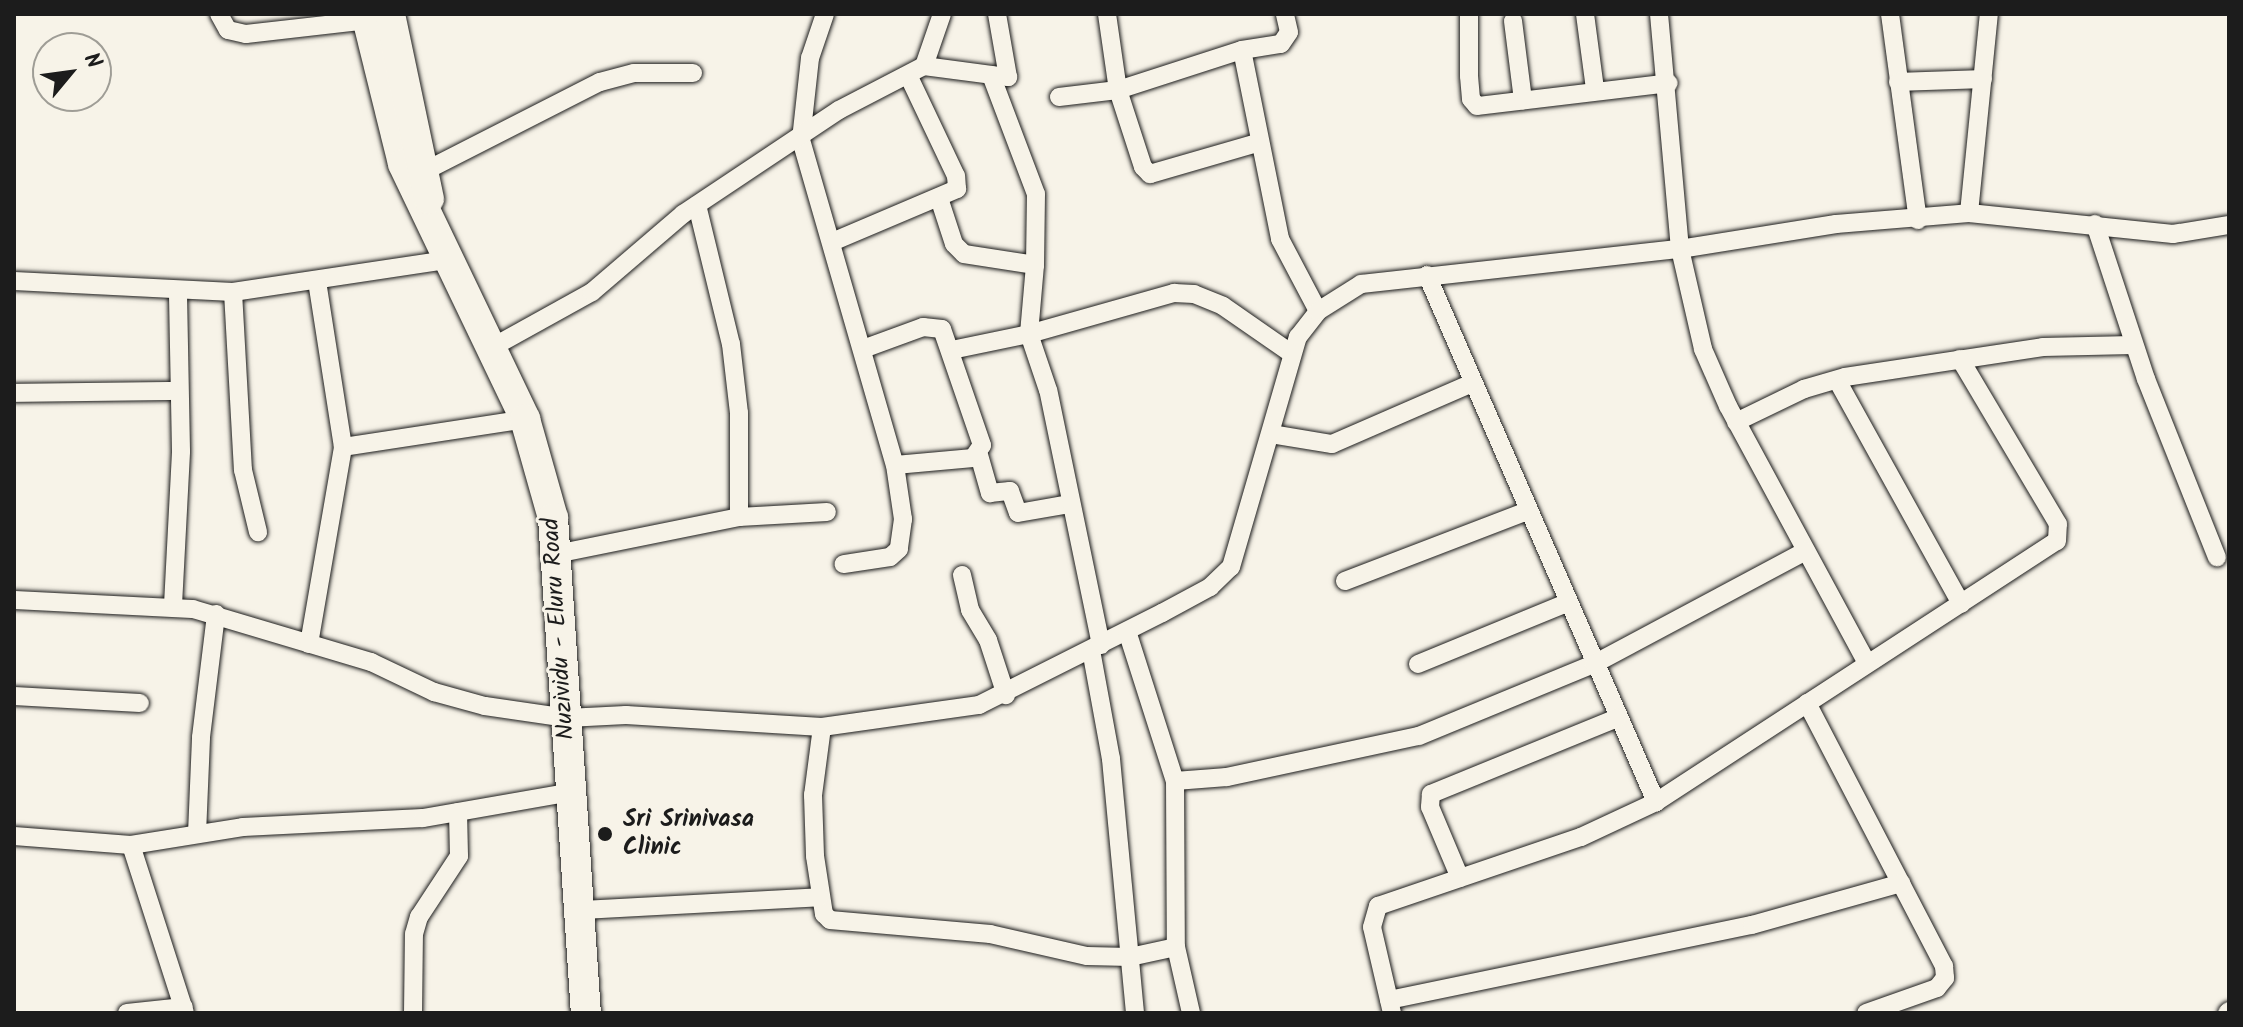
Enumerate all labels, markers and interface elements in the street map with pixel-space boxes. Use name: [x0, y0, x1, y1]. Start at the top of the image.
north arrow: [32, 32, 112, 112]
text: N: [73, 47, 110, 76]
street label: Nuzividu - Eluru Road: [537, 517, 581, 741]
place label: Sri Srinivasa Clinic: [623, 806, 754, 862]
marker: Sri Srinivasa Clinic: [594, 823, 616, 845]

